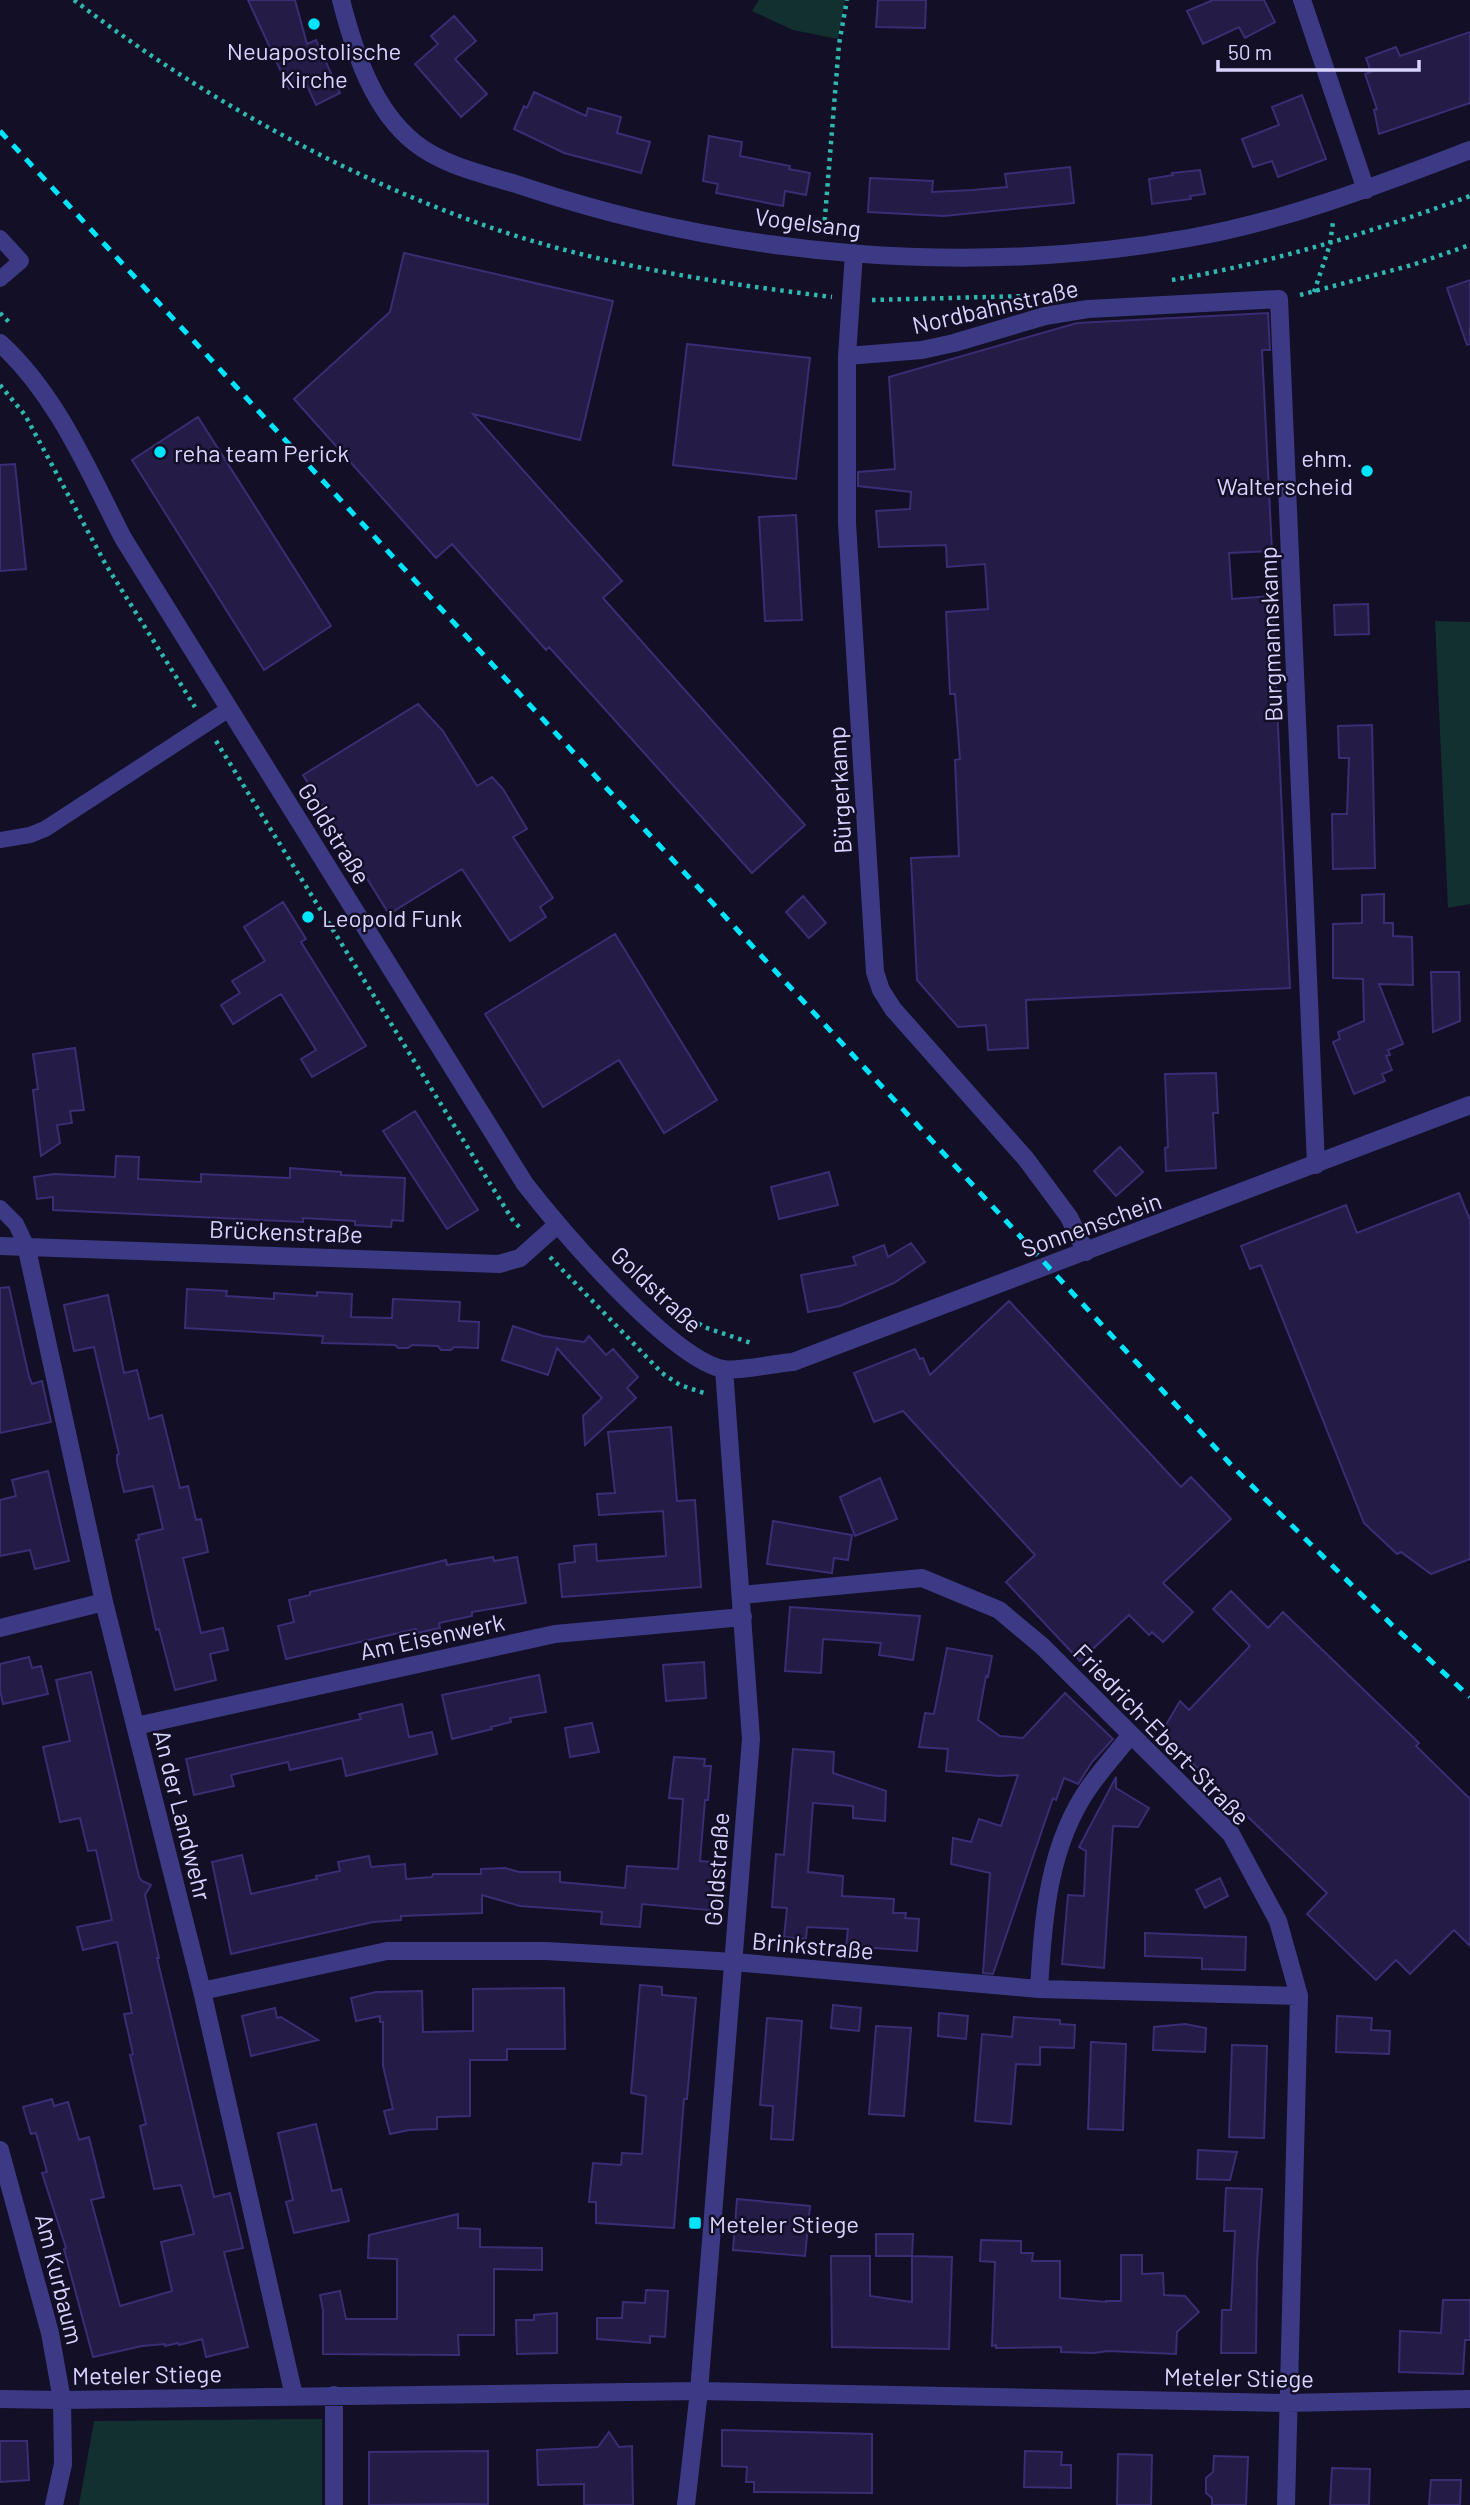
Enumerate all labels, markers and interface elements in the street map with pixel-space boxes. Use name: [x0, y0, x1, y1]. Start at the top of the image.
marker: Neuapostolische Kirche: [306, 16, 322, 32]
scale bar: [1218, 28, 1419, 72]
place label: Neuapostolische Kirche: [227, 36, 401, 93]
text: 50 m: [1228, 39, 1272, 64]
street label: Vogelsang: [753, 201, 863, 243]
street label: Nordbahnstraße: [909, 273, 1081, 339]
place label: reha team Perick: [174, 438, 349, 467]
place label: ehm. Walterscheid: [1217, 443, 1353, 500]
marker: reha team Perick: [152, 444, 168, 460]
marker: ehm. Walterscheid: [1359, 463, 1375, 479]
street label: Burgmannskamp: [1252, 546, 1288, 722]
street label: Bürgerkamp: [821, 726, 857, 854]
street label: Goldstraße: [293, 777, 377, 889]
place label: Leopold Funk: [322, 903, 462, 932]
marker: Leopold Funk: [300, 909, 316, 925]
street label: Sonnenschein: [1017, 1185, 1165, 1263]
street label: Brückenstraße: [209, 1214, 363, 1248]
street label: Goldstraße: [606, 1240, 708, 1338]
street label: Am Eisenwerk: [357, 1606, 507, 1666]
street label: Friedrich-Ebert-Straße: [1068, 1637, 1256, 1831]
street label: An der Landwehr: [148, 1727, 218, 1904]
street label: Goldstraße: [698, 1811, 734, 1927]
street label: Brinkstraße: [751, 1925, 875, 1965]
place label: Meteler Stiege: [709, 2209, 859, 2238]
street label: Am Kurbaum: [30, 2211, 90, 2347]
marker: Meteler Stiege: [687, 2215, 703, 2231]
street label: Meteler Stiege: [72, 2358, 222, 2390]
street label: Meteler Stiege: [1164, 2361, 1314, 2393]

